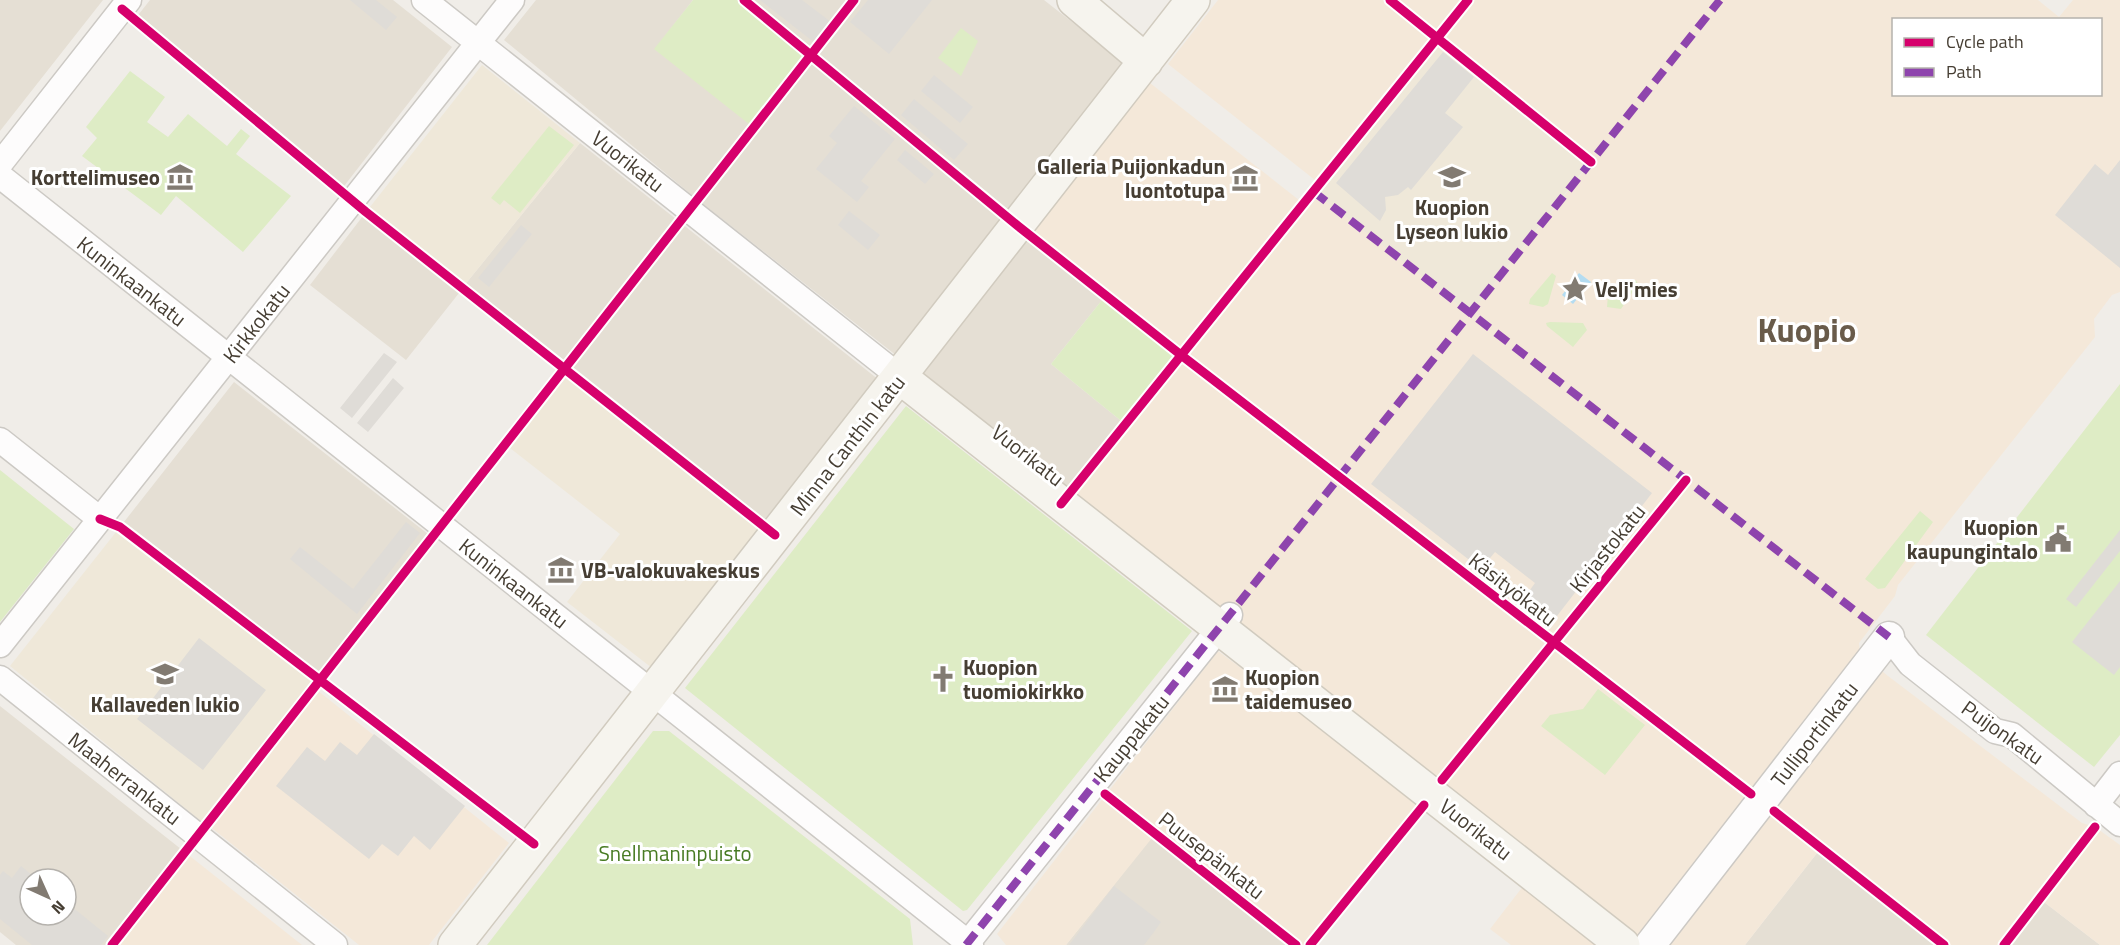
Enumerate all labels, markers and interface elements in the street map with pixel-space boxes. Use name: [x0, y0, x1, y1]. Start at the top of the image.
legend: [1892, 18, 2102, 96]
text: Cycle path: [1946, 28, 2024, 55]
text: Path: [1946, 58, 1982, 85]
street label: Vuorikatu: [585, 122, 671, 200]
place label: Galleria Puijonkadun luontotupa: [1037, 150, 1225, 206]
place label: Korttelimuseo: [31, 161, 160, 193]
museum icon: Korttelimuseo: [165, 162, 195, 192]
school or university icon: Kuopion Lyseon lukio: [1437, 162, 1467, 192]
museum icon: Galleria Puijonkadun luontotupa: [1230, 163, 1260, 193]
place label: Kuopion Lyseon lukio: [1396, 191, 1508, 247]
street label: Kuninkaankatu: [70, 228, 194, 334]
place label: Velj'mies: [1595, 273, 1678, 305]
place icon: Velj'mies: [1560, 274, 1590, 304]
street label: Kirkkokatu: [215, 276, 297, 370]
district label: Kuopio: [1758, 305, 1856, 355]
street label: Minna Canthin katu: [782, 368, 912, 522]
street label: Vuorikatu: [985, 416, 1071, 494]
street label: Kirjastokatu: [1561, 497, 1653, 599]
place label: Kuopion kaupungintalo: [1907, 511, 2038, 567]
public building icon: Kuopion kaupungintalo: [2043, 524, 2073, 554]
street label: Kuninkaankatu: [452, 530, 576, 636]
street label: Käsityökatu: [1462, 544, 1564, 634]
place label: VB-valokuvakeskus: [581, 554, 760, 586]
museum icon: VB-valokuvakeskus: [546, 555, 576, 585]
place label: Kuopion tuomiokirkko: [963, 651, 1084, 707]
school or university icon: Kallaveden lukio: [150, 659, 180, 689]
place label: Kuopion taidemuseo: [1245, 661, 1352, 717]
church icon: Kuopion tuomiokirkko: [928, 664, 958, 694]
museum icon: Kuopion taidemuseo: [1210, 674, 1240, 704]
street label: Tulliportinkatu: [1762, 674, 1866, 794]
street label: Kauppakatu: [1085, 687, 1177, 789]
place label: Kallaveden lukio: [90, 688, 240, 720]
street label: Puijonkatu: [1955, 692, 2051, 772]
street label: Maaherrankatu: [62, 724, 188, 832]
street label: Vuorikatu: [1433, 790, 1519, 868]
street label: Puusepänkatu: [1152, 803, 1272, 907]
park label: Snellmaninpuisto: [598, 837, 752, 869]
north arrow: [18, 867, 78, 927]
text: N: [46, 895, 71, 920]

